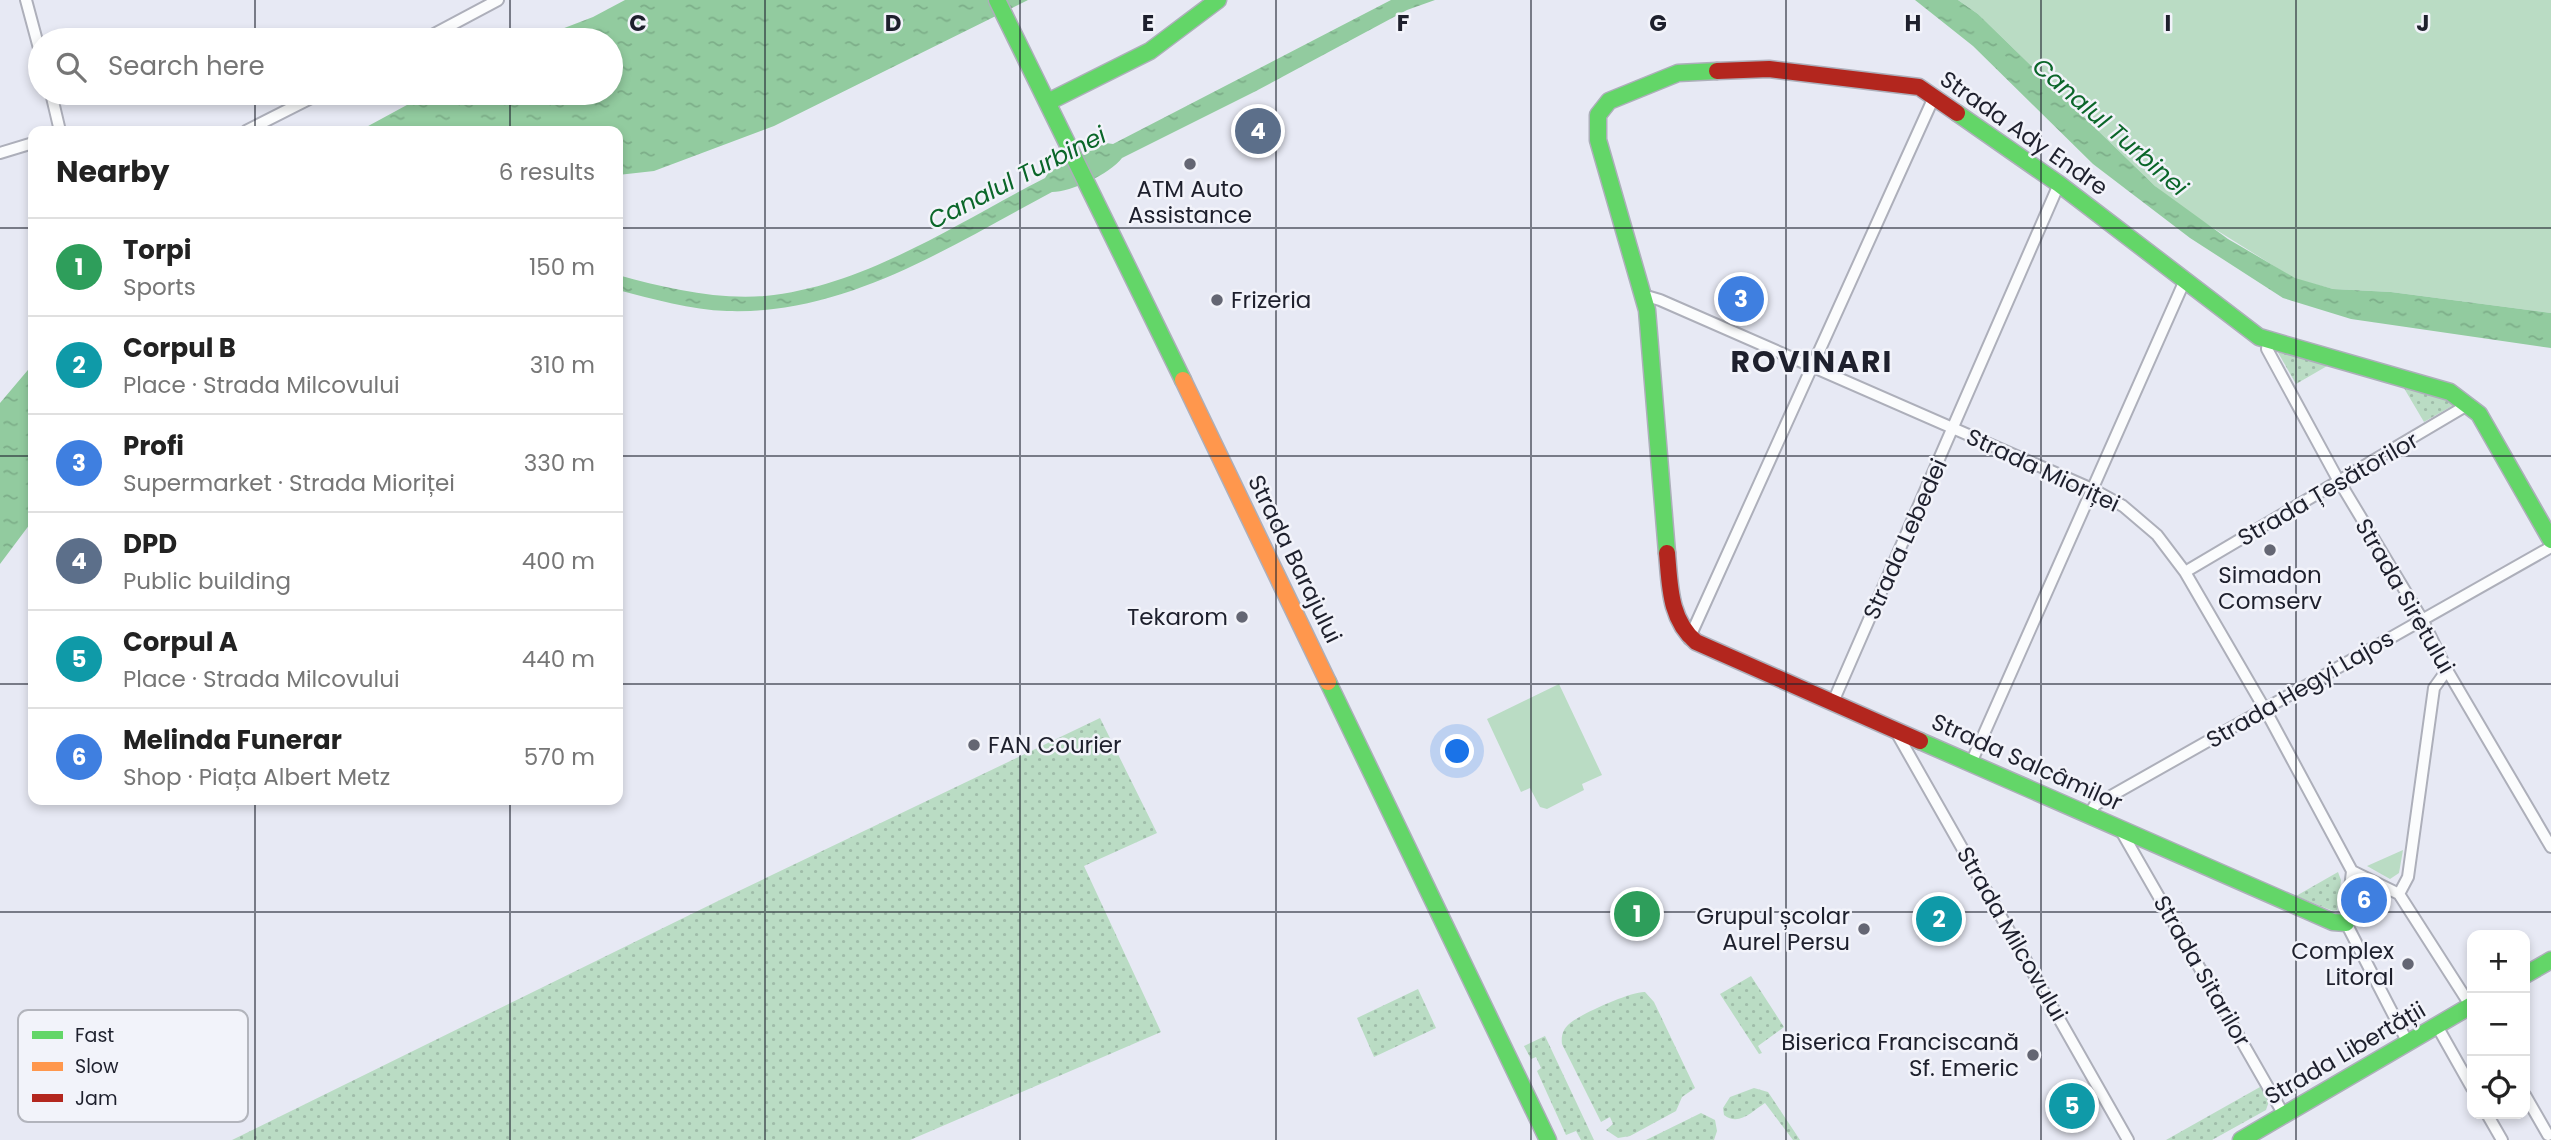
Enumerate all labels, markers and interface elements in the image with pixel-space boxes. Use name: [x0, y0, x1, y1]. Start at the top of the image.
text: C: [629, 7, 647, 39]
text: D: [885, 7, 901, 39]
text: E: [1142, 7, 1154, 39]
text: F: [1397, 7, 1409, 39]
text: G: [1649, 7, 1667, 39]
text: H: [1905, 7, 1921, 39]
text: I: [2165, 7, 2171, 39]
text: J: [2416, 7, 2430, 39]
search box: [28, 28, 623, 105]
icon: search: [52, 48, 90, 86]
text: Search here: [108, 48, 265, 84]
water label: Canalul Turbinei: [2025, 50, 2196, 204]
street label: Strada Ady Endre: [1934, 63, 2114, 203]
pin: 4: [1235, 105, 1281, 157]
water label: Canalul Turbinei: [922, 118, 1113, 237]
text: Nearby: [56, 150, 170, 193]
text: 6 results: [499, 156, 595, 188]
marker: ATM Auto Assistance: [1182, 156, 1198, 172]
place label: ATM Auto Assistance: [1128, 173, 1252, 231]
text: Torpi: [123, 232, 191, 268]
text: 1: [75, 251, 83, 283]
text: 150 m: [529, 251, 595, 283]
text: Sports: [123, 271, 196, 303]
pin: 3: [1718, 273, 1764, 325]
place label: Frizeria: [1231, 284, 1311, 316]
marker: Frizeria: [1209, 292, 1225, 308]
text: Corpul B: [123, 330, 236, 366]
district label: ROVINARI: [1731, 340, 1893, 383]
text: 2: [72, 349, 86, 381]
text: 310 m: [530, 349, 595, 381]
text: Place · Strada Milcovului: [123, 369, 400, 401]
street label: Strada Mioriței: [1961, 420, 2125, 520]
street label: Strada Țesătorilor: [2232, 424, 2424, 554]
text: Profi: [123, 428, 184, 464]
text: 3: [72, 447, 86, 479]
text: 330 m: [524, 447, 595, 479]
street label: Strada Lebedei: [1855, 454, 1955, 624]
text: Supermarket · Strada Mioriței: [123, 467, 455, 499]
street label: Strada Barajului: [1240, 470, 1350, 648]
street label: Strada Siretului: [2348, 512, 2462, 680]
text: DPD: [123, 526, 177, 562]
marker: Simadon Comserv: [2262, 542, 2278, 558]
text: 4: [71, 545, 87, 577]
text: 400 m: [522, 545, 595, 577]
place label: Simadon Comserv: [2218, 559, 2322, 617]
text: Public building: [123, 565, 291, 597]
place label: Tekarom: [1127, 601, 1228, 633]
marker: Tekarom: [1234, 609, 1250, 625]
street label: Strada Hegyi Lajos: [2200, 622, 2400, 756]
text: Corpul A: [123, 624, 238, 660]
text: 5: [72, 643, 86, 675]
text: 440 m: [522, 643, 595, 675]
text: Place · Strada Milcovului: [123, 663, 400, 695]
street label: Strada Salcâmilor: [1927, 706, 2127, 818]
text: Melinda Funerar: [123, 722, 342, 758]
place label: FAN Courier: [988, 729, 1122, 761]
your location: [1440, 734, 1474, 768]
marker: FAN Courier: [966, 737, 982, 753]
text: 6: [72, 741, 86, 773]
text: 570 m: [524, 741, 595, 773]
text: Shop · Piața Albert Metz: [123, 761, 390, 793]
street label: Strada Milcovului: [1949, 841, 2075, 1027]
pin: 6: [2341, 874, 2387, 926]
pin: 1: [1614, 888, 1660, 940]
street label: Strada Sitarilor: [2146, 890, 2258, 1052]
pin: 2: [1916, 893, 1962, 945]
place label: Grupul școlar Aurel Persu: [1696, 900, 1850, 958]
marker: Grupul școlar Aurel Persu: [1856, 921, 1872, 937]
map controls: [2467, 930, 2530, 1119]
button: +: [2467, 930, 2530, 993]
place label: Complex Litoral: [2291, 935, 2394, 993]
marker: Complex Litoral: [2400, 956, 2416, 972]
button: −: [2467, 993, 2530, 1056]
street label: Strada Libertății: [2259, 994, 2431, 1112]
legend: [18, 1010, 248, 1122]
text: Fast: [75, 1022, 114, 1049]
place label: Biserica Franciscană Sf. Emeric: [1781, 1026, 2019, 1084]
marker: Biserica Franciscană Sf. Emeric: [2025, 1047, 2041, 1063]
text: Slow: [75, 1053, 119, 1080]
button: locate: [2467, 1056, 2530, 1119]
pin: 5: [2049, 1080, 2095, 1132]
text: Jam: [75, 1085, 117, 1112]

